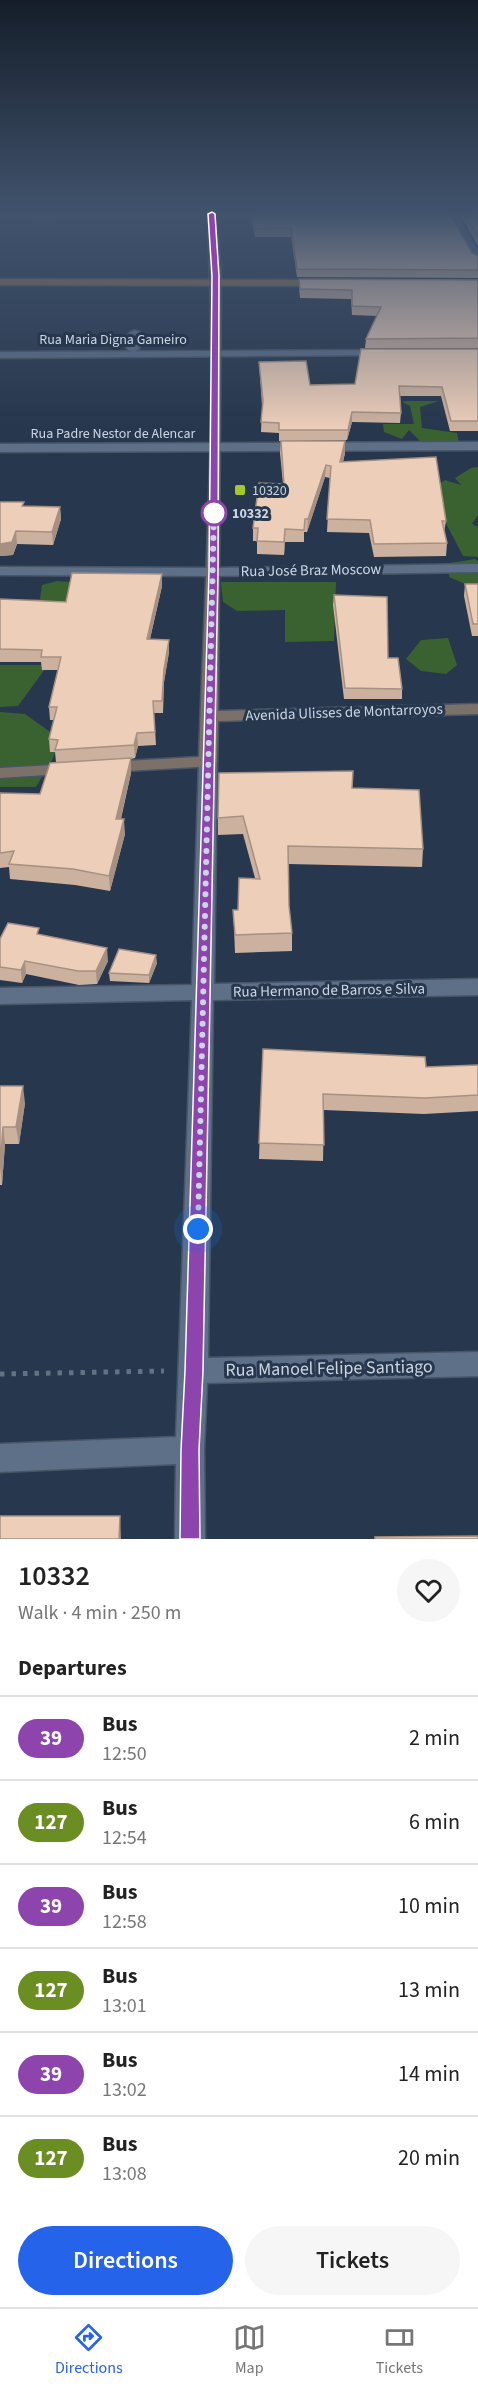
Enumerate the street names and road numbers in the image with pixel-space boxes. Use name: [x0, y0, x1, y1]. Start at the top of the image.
street label: Rua Maria Digna Gameiro: [39, 330, 187, 350]
street label: Rua Padre Nestor de Alencar: [31, 424, 196, 444]
street label: Rua José Braz Moscow: [241, 559, 382, 582]
street label: Avenida Ulisses de Montarroyos: [245, 699, 443, 726]
street label: Rua Hermano de Barros e Silva: [233, 978, 425, 1003]
street label: Rua Manoel Felipe Santiago: [225, 1354, 433, 1383]

